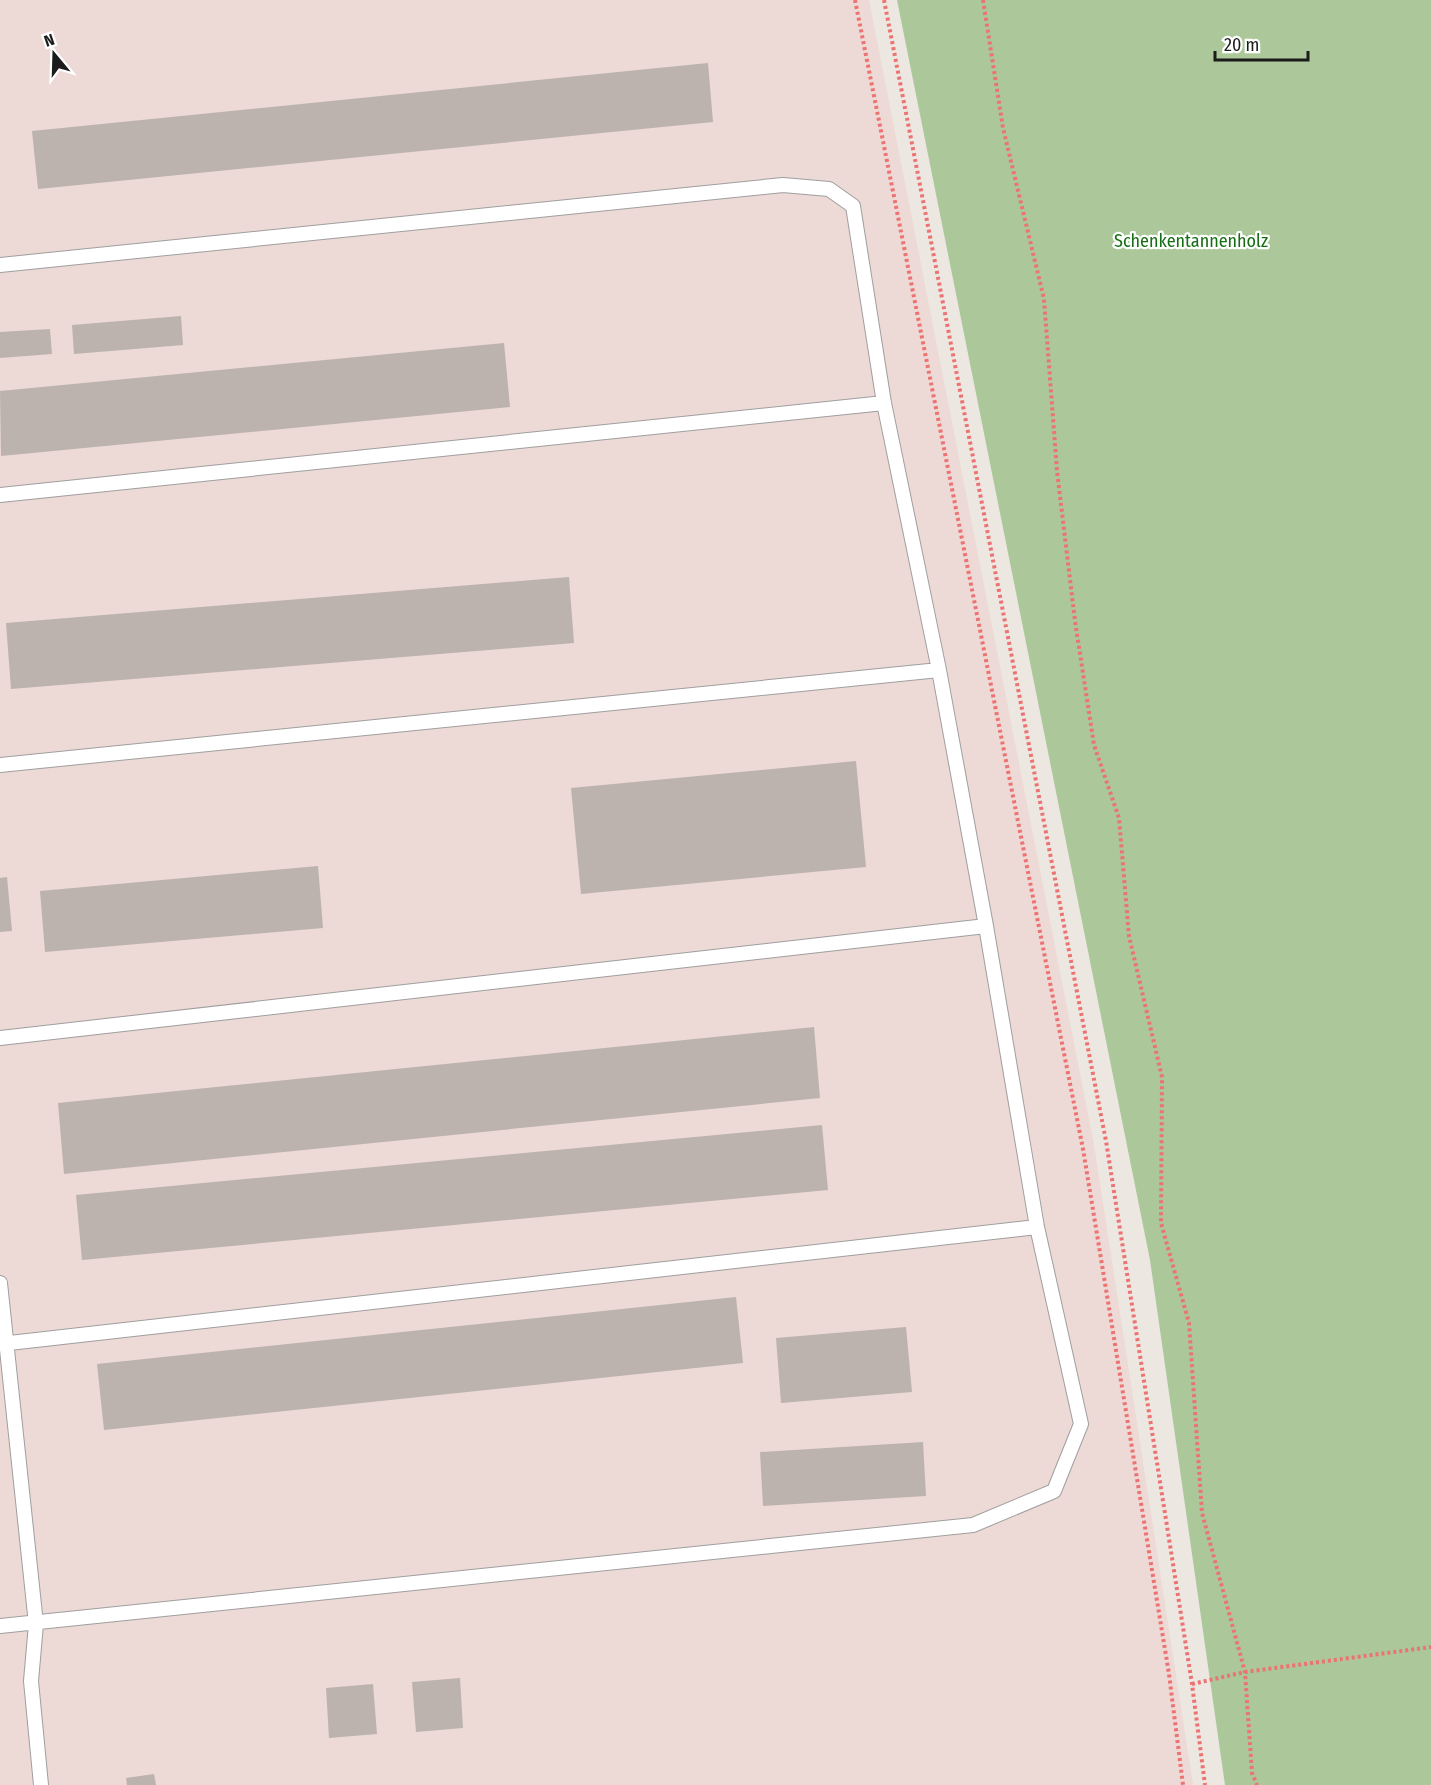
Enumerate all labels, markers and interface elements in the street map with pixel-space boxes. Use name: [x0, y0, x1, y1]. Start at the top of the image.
north arrow: [24, 24, 84, 84]
scale bar: [1215, 24, 1308, 62]
text: N: [42, 30, 57, 51]
text: 20 m: [1224, 34, 1259, 56]
park label: Schenkentannenholz: [1114, 230, 1268, 252]

